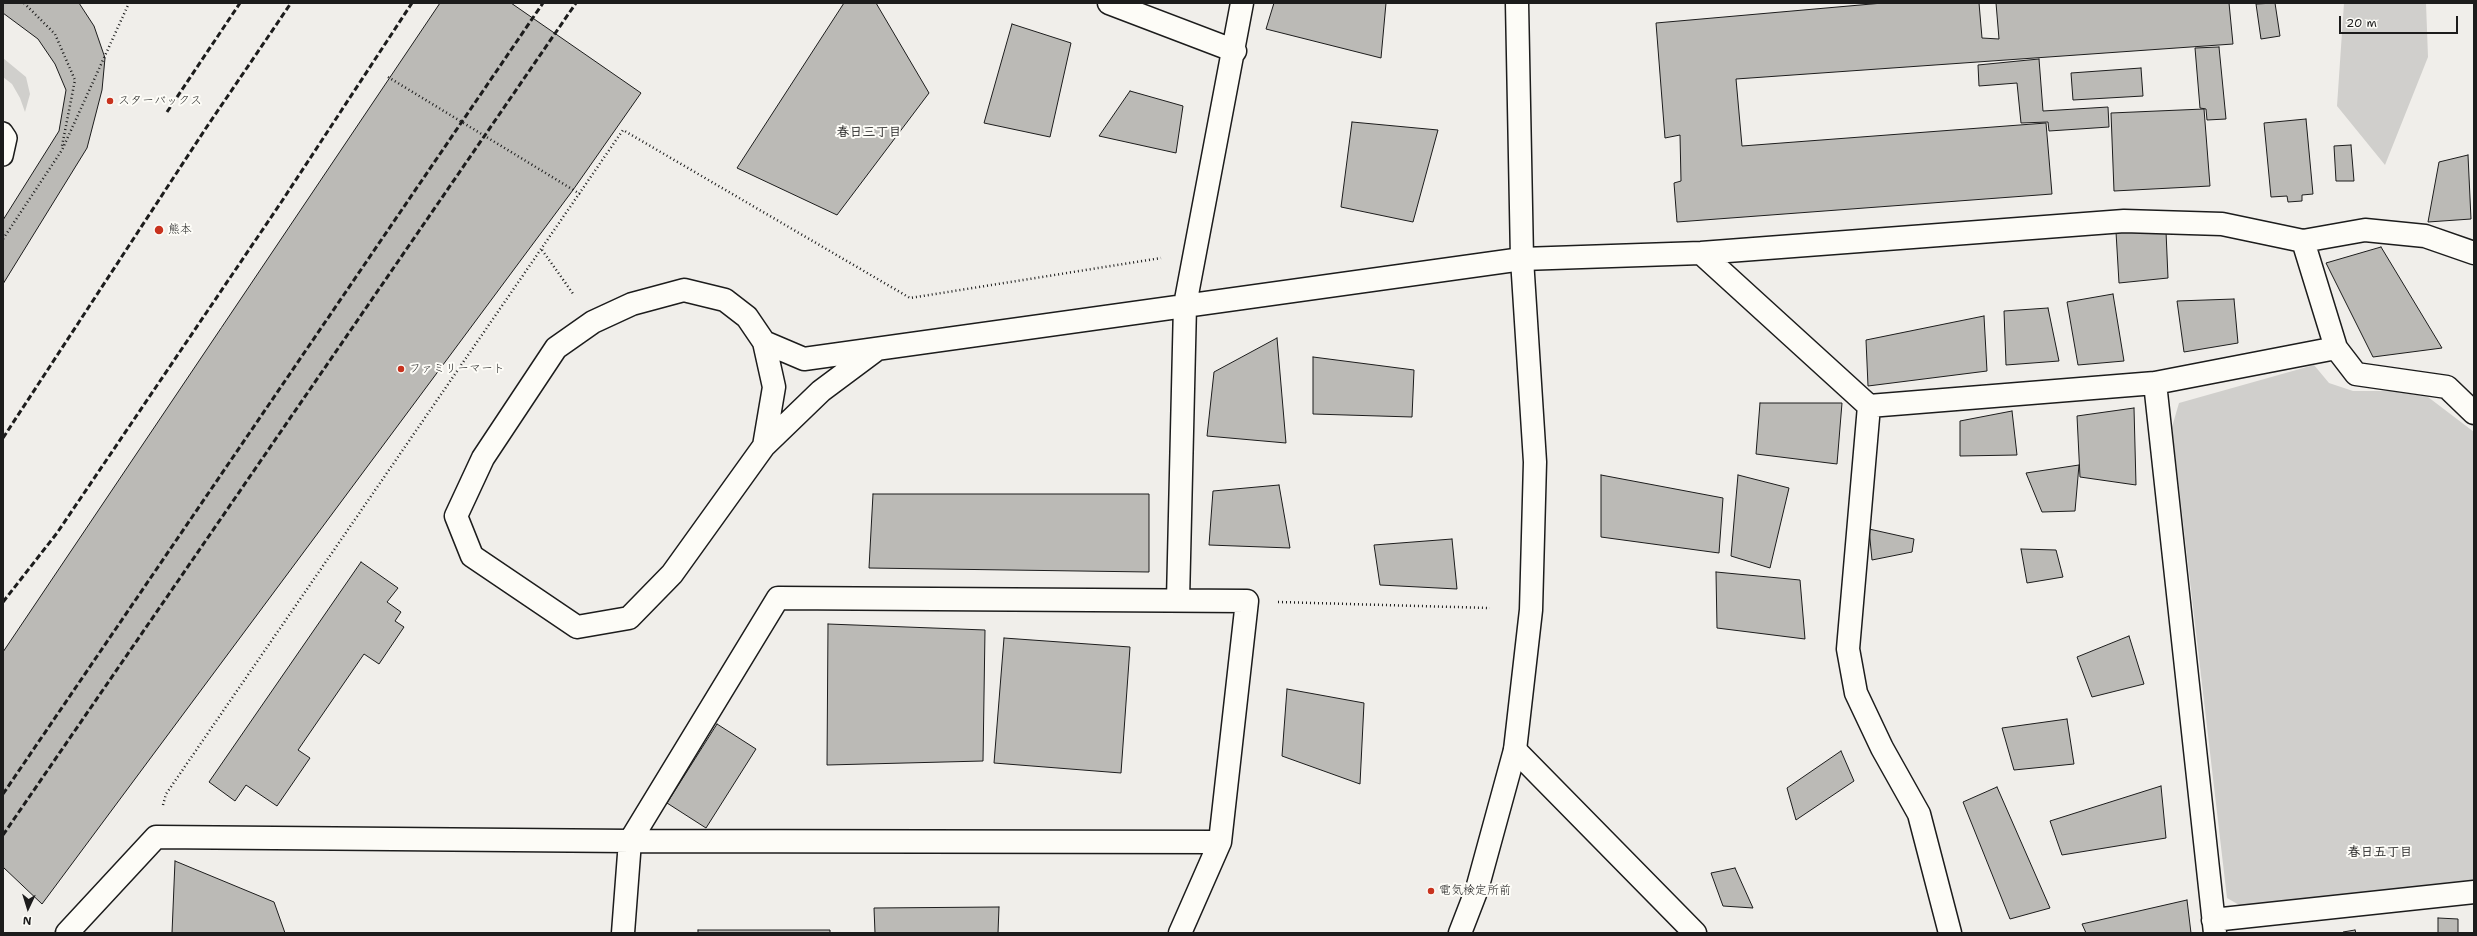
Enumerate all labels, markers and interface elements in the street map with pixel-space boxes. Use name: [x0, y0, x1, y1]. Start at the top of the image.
scale bar: [2341, 8, 2460, 34]
text: 20 m: [2346, 15, 2377, 31]
place label: スターバックス: [118, 94, 202, 108]
marker: スターバックス: [105, 96, 115, 106]
district label: 春日三丁目: [837, 125, 901, 141]
place label: 熊本: [168, 223, 192, 237]
marker: 熊本: [153, 224, 165, 236]
place label: ファミリーマート: [409, 362, 505, 376]
marker: ファミリーマート: [396, 364, 406, 374]
district label: 春日五丁目: [2348, 845, 2412, 861]
place label: 電気検定所前: [1439, 884, 1511, 898]
marker: 電気検定所前: [1426, 886, 1436, 896]
north arrow: [8, 888, 48, 928]
text: N: [22, 913, 32, 928]

